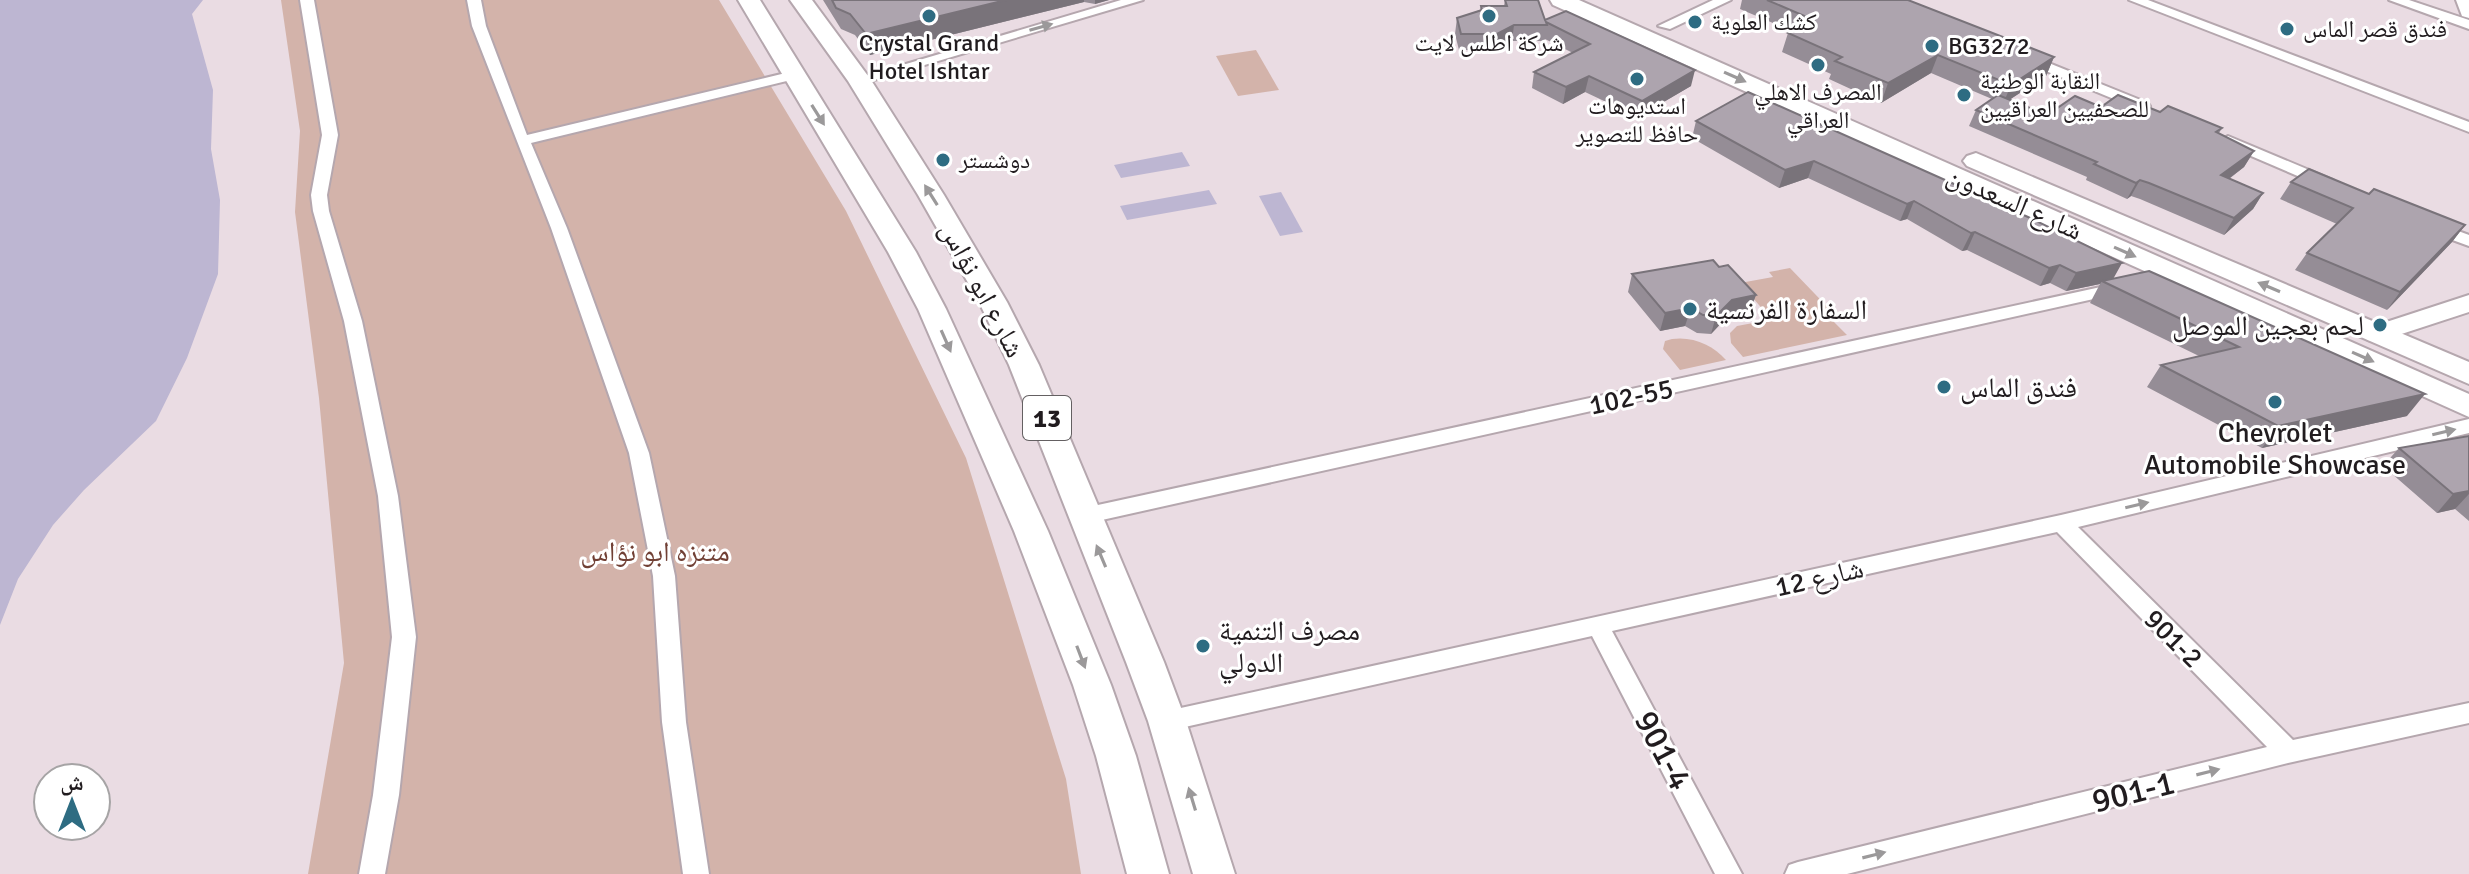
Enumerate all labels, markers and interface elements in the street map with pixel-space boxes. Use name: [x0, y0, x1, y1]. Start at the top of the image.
marker: Crystal Grand Hotel Ishtar: [920, 7, 938, 25]
marker: شركة اطلس لايت: [1480, 7, 1498, 25]
place label: كشك العلوية: [1711, 7, 1817, 37]
marker: كشك العلوية: [1686, 13, 1704, 31]
place label: فندق قصر الماس: [2303, 14, 2447, 44]
one-way arrow: [1030, 20, 1054, 33]
marker: فندق قصر الماس: [2278, 20, 2296, 38]
place label: Crystal Grand Hotel Ishtar: [859, 28, 999, 86]
place label: شركة اطلس لايت: [1415, 28, 1563, 58]
place label: BG3272: [1948, 31, 2030, 61]
marker: BG3272: [1923, 37, 1941, 55]
marker: المصرف الاهلي العراقي: [1809, 56, 1827, 74]
place label: النقابة الوطنية للصحفيين العراقيين: [1980, 66, 2149, 124]
marker: استديوهات حافظ للتصوير: [1628, 70, 1646, 88]
one-way arrow: [1723, 70, 1746, 84]
place label: المصرف الاهلي العراقي: [1754, 77, 1882, 139]
marker: النقابة الوطنية للصحفيين العراقيين: [1955, 86, 1973, 104]
place label: استديوهات حافظ للتصوير: [1575, 91, 1698, 149]
one-way arrow: [811, 104, 825, 126]
place label: دوشستر: [958, 145, 1030, 175]
marker: دوشستر: [934, 151, 952, 169]
street label: شارع السعدون: [1941, 158, 2088, 248]
one-way arrow: [924, 184, 938, 206]
street label: شارع ابو نؤاس: [932, 216, 1032, 363]
one-way arrow: [2113, 245, 2137, 258]
one-way arrow: [2257, 281, 2281, 294]
place label: السفارة الفرنسية: [1706, 293, 1867, 327]
marker: السفارة الفرنسية: [1681, 300, 1699, 318]
place label: لحم بعجين الموصل: [2172, 309, 2364, 344]
marker: لحم بعجين الموصل: [2371, 316, 2389, 334]
one-way arrow: [939, 329, 953, 353]
one-way arrow: [2351, 350, 2375, 363]
street label: 102-55: [1586, 371, 1677, 422]
place label: فندق الماس: [1960, 371, 2077, 405]
marker: فندق الماس: [1935, 378, 1953, 396]
marker: Chevrolet Automobile Showcase: [2266, 393, 2284, 411]
road number: 13: [1023, 396, 1071, 440]
place label: Chevrolet Automobile Showcase: [2144, 416, 2406, 482]
one-way arrow: [2432, 425, 2457, 438]
one-way arrow: [2124, 498, 2149, 511]
park label: متنزه ابو نؤاس: [580, 535, 730, 569]
one-way arrow: [1095, 544, 1108, 568]
street label: شارع 12: [1772, 551, 1867, 605]
street label: 901-2: [2137, 602, 2210, 675]
place label: مصرف التنمية الدولي: [1219, 614, 1360, 685]
marker: مصرف التنمية الدولي: [1194, 637, 1212, 655]
one-way arrow: [1075, 645, 1088, 669]
street label: 901-4: [1625, 704, 1701, 797]
street label: 901-1: [2087, 761, 2179, 823]
north arrow: [32, 762, 112, 842]
one-way arrow: [2195, 766, 2220, 778]
text: ش: [60, 769, 84, 796]
one-way arrow: [1185, 787, 1198, 811]
one-way arrow: [1861, 849, 1886, 861]

